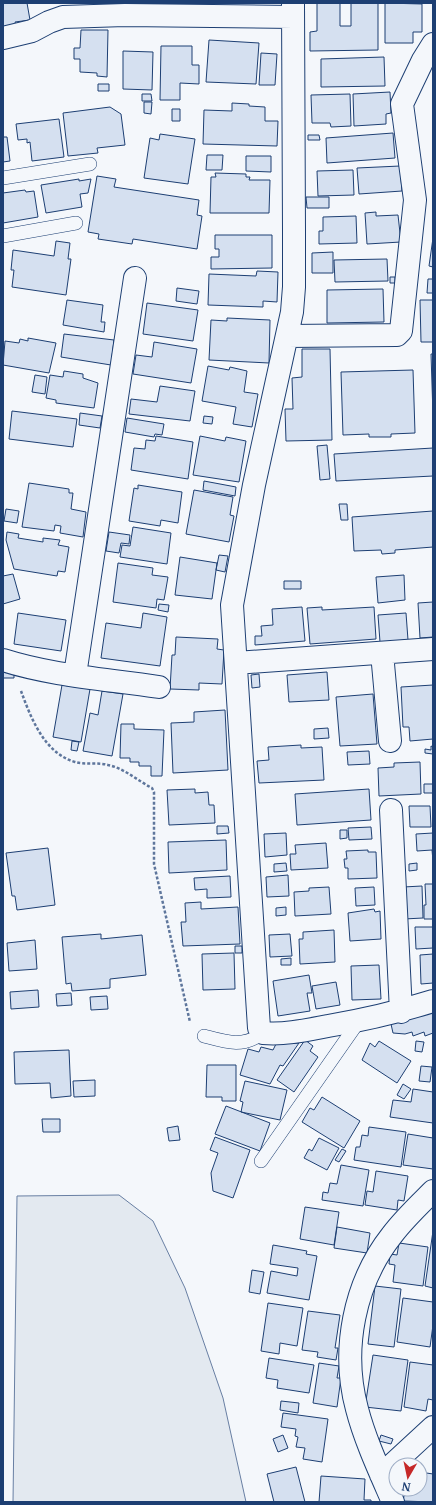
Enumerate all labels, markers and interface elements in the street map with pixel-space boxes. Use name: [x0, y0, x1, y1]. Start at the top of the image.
north arrow: [388, 1457, 428, 1497]
text: N: [401, 1479, 412, 1494]

